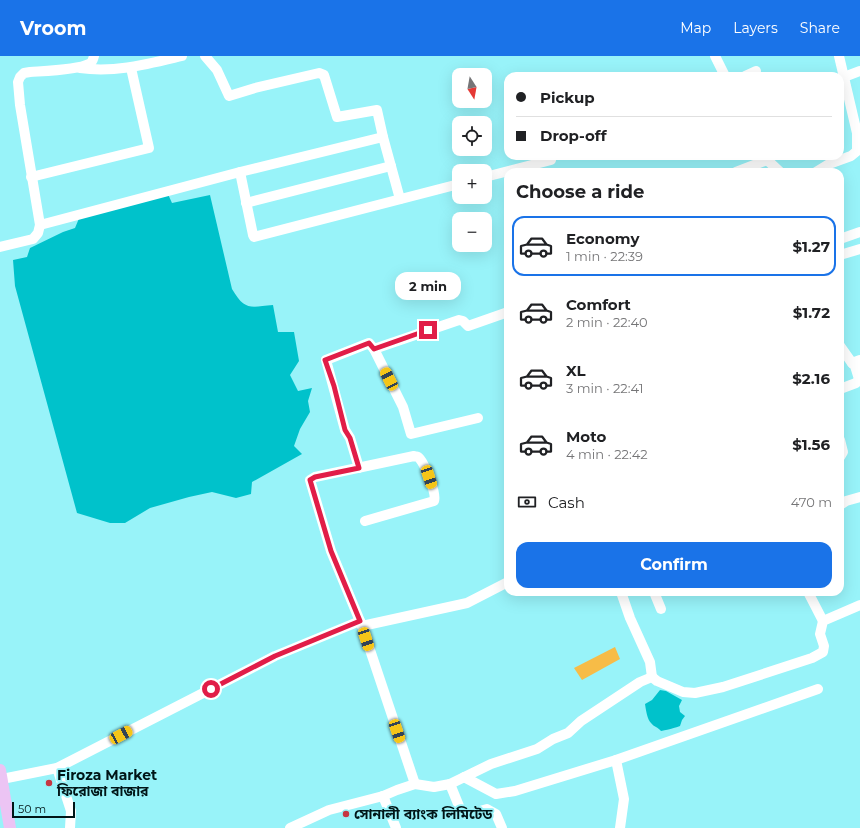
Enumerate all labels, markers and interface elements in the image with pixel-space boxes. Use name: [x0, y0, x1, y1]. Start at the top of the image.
text: Vroom: [20, 17, 86, 40]
text: Map: [680, 19, 711, 37]
text: Layers: [733, 19, 778, 37]
text: Share: [800, 19, 840, 37]
north arrow: [452, 68, 492, 108]
map controls: [452, 68, 492, 252]
text: Pickup: [540, 88, 595, 107]
button: locate: [452, 116, 492, 156]
text: Drop-off: [540, 126, 607, 145]
button: +: [452, 164, 492, 204]
text: Choose a ride: [516, 181, 644, 203]
button: −: [452, 212, 492, 252]
icon: car: [518, 228, 554, 264]
text: Economy: [566, 229, 639, 248]
text: $1.27: [792, 237, 830, 256]
text: 1 min · 22:39: [566, 248, 643, 264]
callout: 2 min: [395, 272, 461, 300]
text: 2 min: [409, 278, 447, 294]
icon: car: [518, 294, 554, 330]
text: Comfort: [566, 295, 631, 314]
text: $1.72: [793, 303, 830, 322]
text: 2 min · 22:40: [566, 314, 648, 330]
route end: [419, 321, 437, 339]
icon: car: [518, 360, 554, 396]
text: XL: [566, 361, 585, 380]
car: [378, 366, 400, 392]
text: $2.16: [792, 369, 830, 388]
text: 3 min · 22:41: [566, 380, 643, 396]
icon: car: [518, 426, 554, 462]
text: Moto: [566, 427, 606, 446]
text: $1.56: [792, 435, 830, 454]
text: 4 min · 22:42: [566, 446, 648, 462]
car: [420, 464, 438, 490]
icon: cash: [516, 491, 538, 513]
text: Cash: [548, 493, 585, 512]
text: 470 m: [791, 494, 832, 510]
button: Confirm: [516, 542, 832, 588]
car: [357, 626, 375, 652]
route start: [202, 680, 220, 698]
car: [387, 718, 407, 744]
car: [108, 724, 134, 746]
place label: Firoza Market ফিরোজা বাজার: [56, 766, 157, 800]
marker: Firoza Market ফিরোজা বাজার: [44, 778, 54, 788]
scale bar: [12, 800, 75, 819]
text: 50 m: [18, 802, 46, 816]
place label: সোনালী ব্যাংক লিমিটেড: [354, 805, 493, 823]
marker: সোনালী ব্যাংক লিমিটেড: [341, 809, 351, 819]

